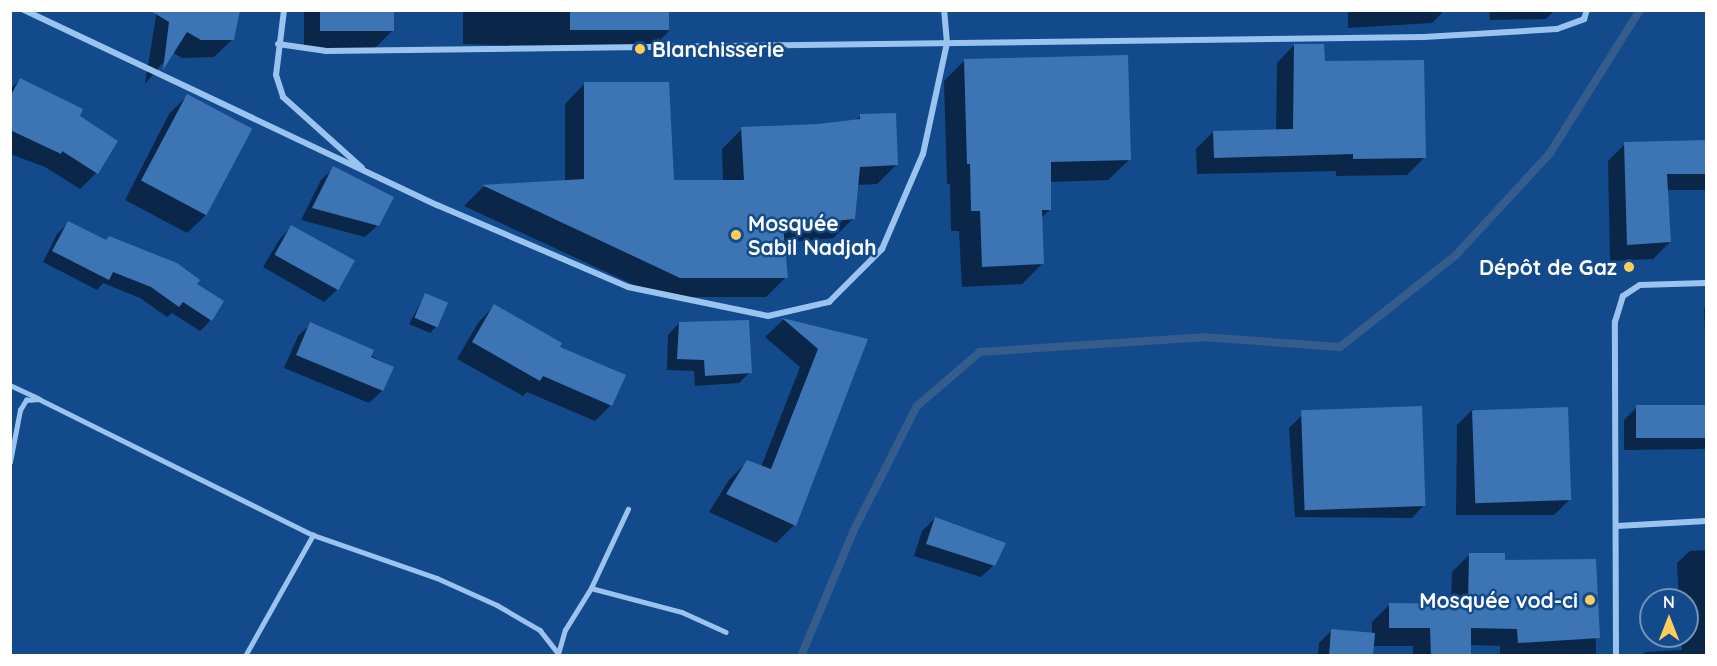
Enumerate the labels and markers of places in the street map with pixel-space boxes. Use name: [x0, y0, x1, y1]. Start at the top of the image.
place label: Blanchisserie: [652, 36, 784, 62]
marker: Blanchisserie: [633, 42, 647, 56]
place label: Mosquée Sabil Nadjah: [748, 210, 876, 260]
marker: Mosquée Sabil Nadjah: [729, 228, 743, 242]
place label: Dépôt de Gaz: [1479, 254, 1617, 280]
marker: Dépôt de Gaz: [1622, 260, 1636, 274]
place label: Mosquée vod-ci: [1419, 587, 1578, 613]
marker: Mosquée vod-ci: [1583, 593, 1597, 607]

